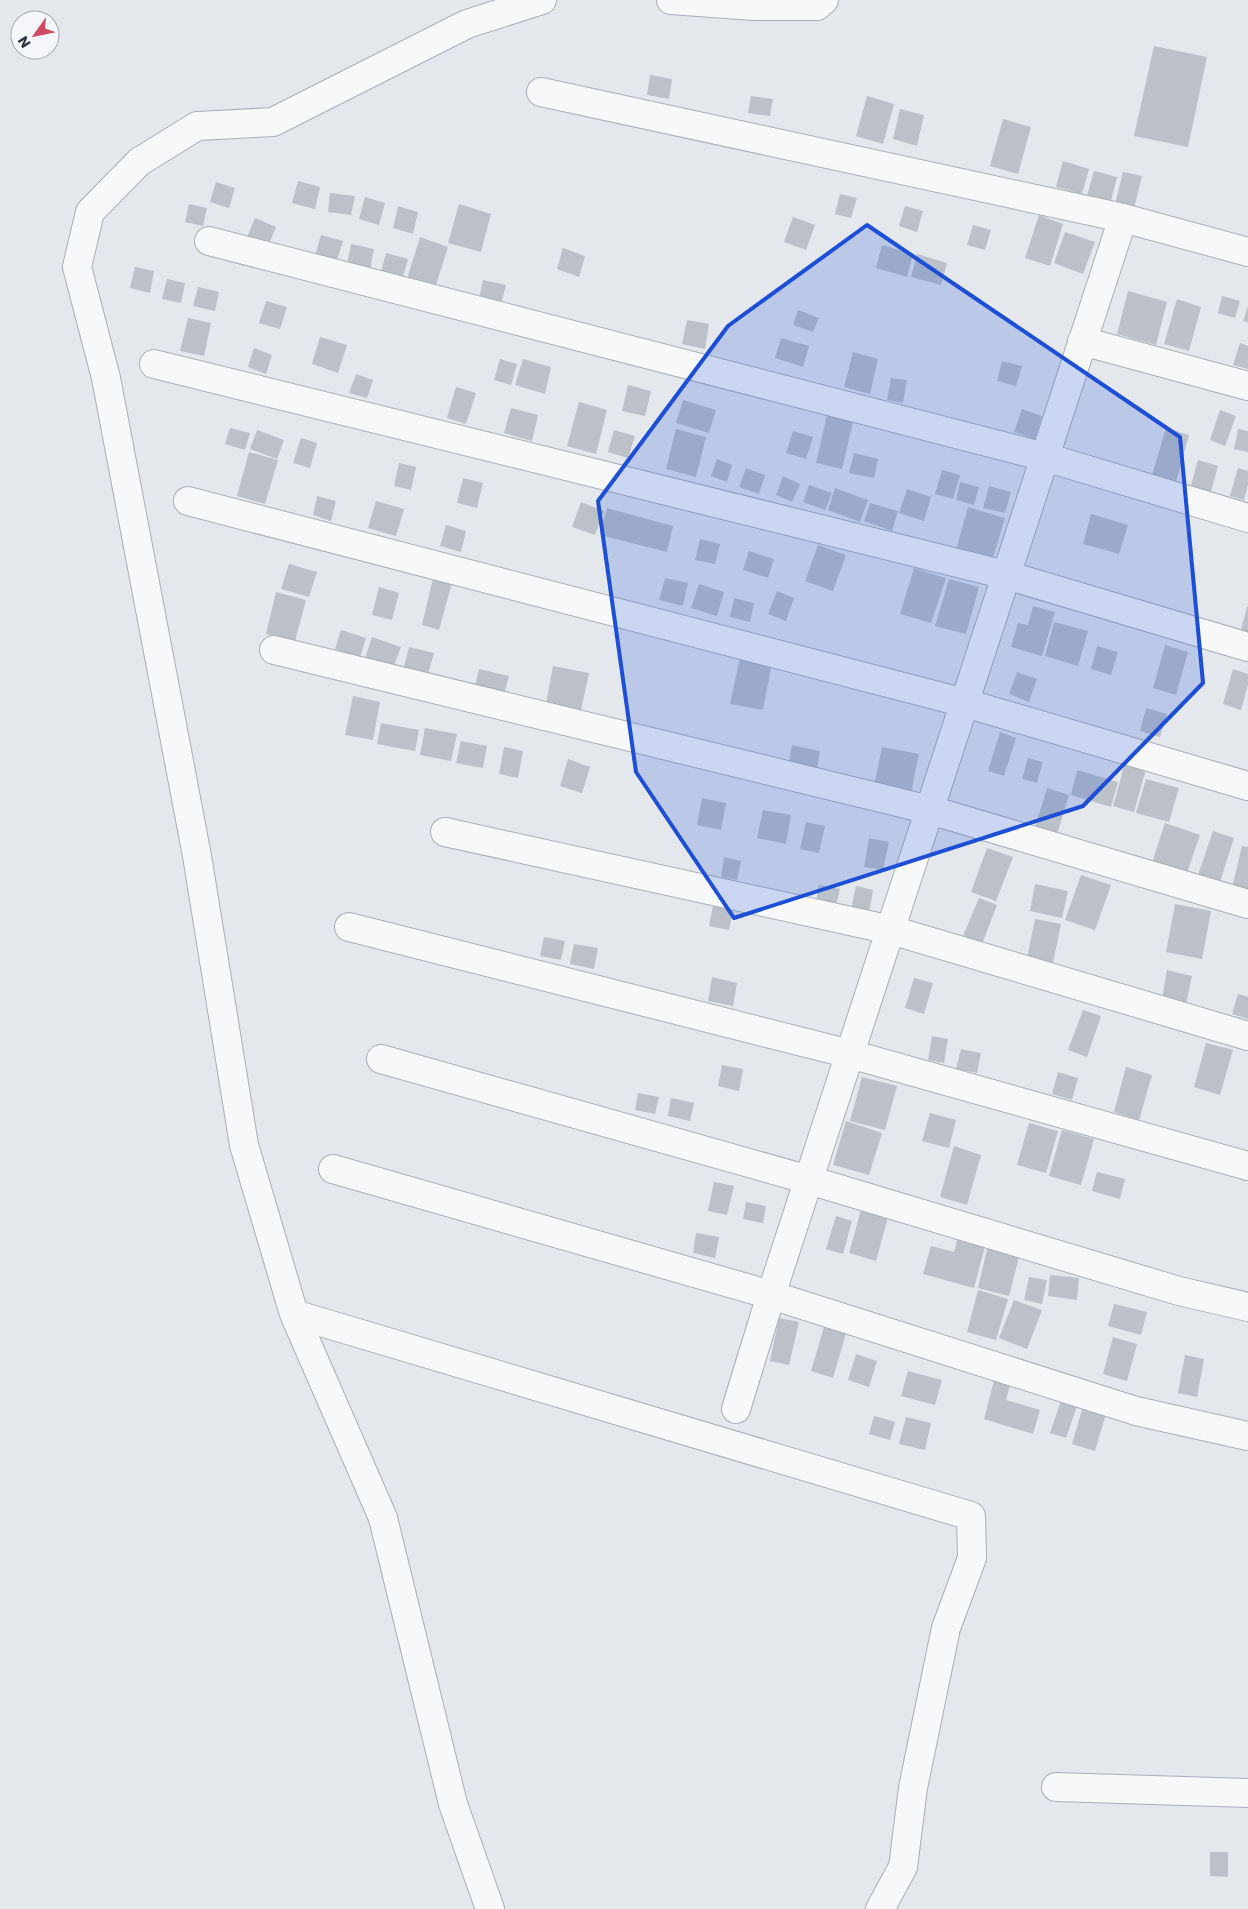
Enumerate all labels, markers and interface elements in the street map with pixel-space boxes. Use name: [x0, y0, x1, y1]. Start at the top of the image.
north arrow: [10, 10, 60, 60]
text: N: [13, 32, 35, 52]

